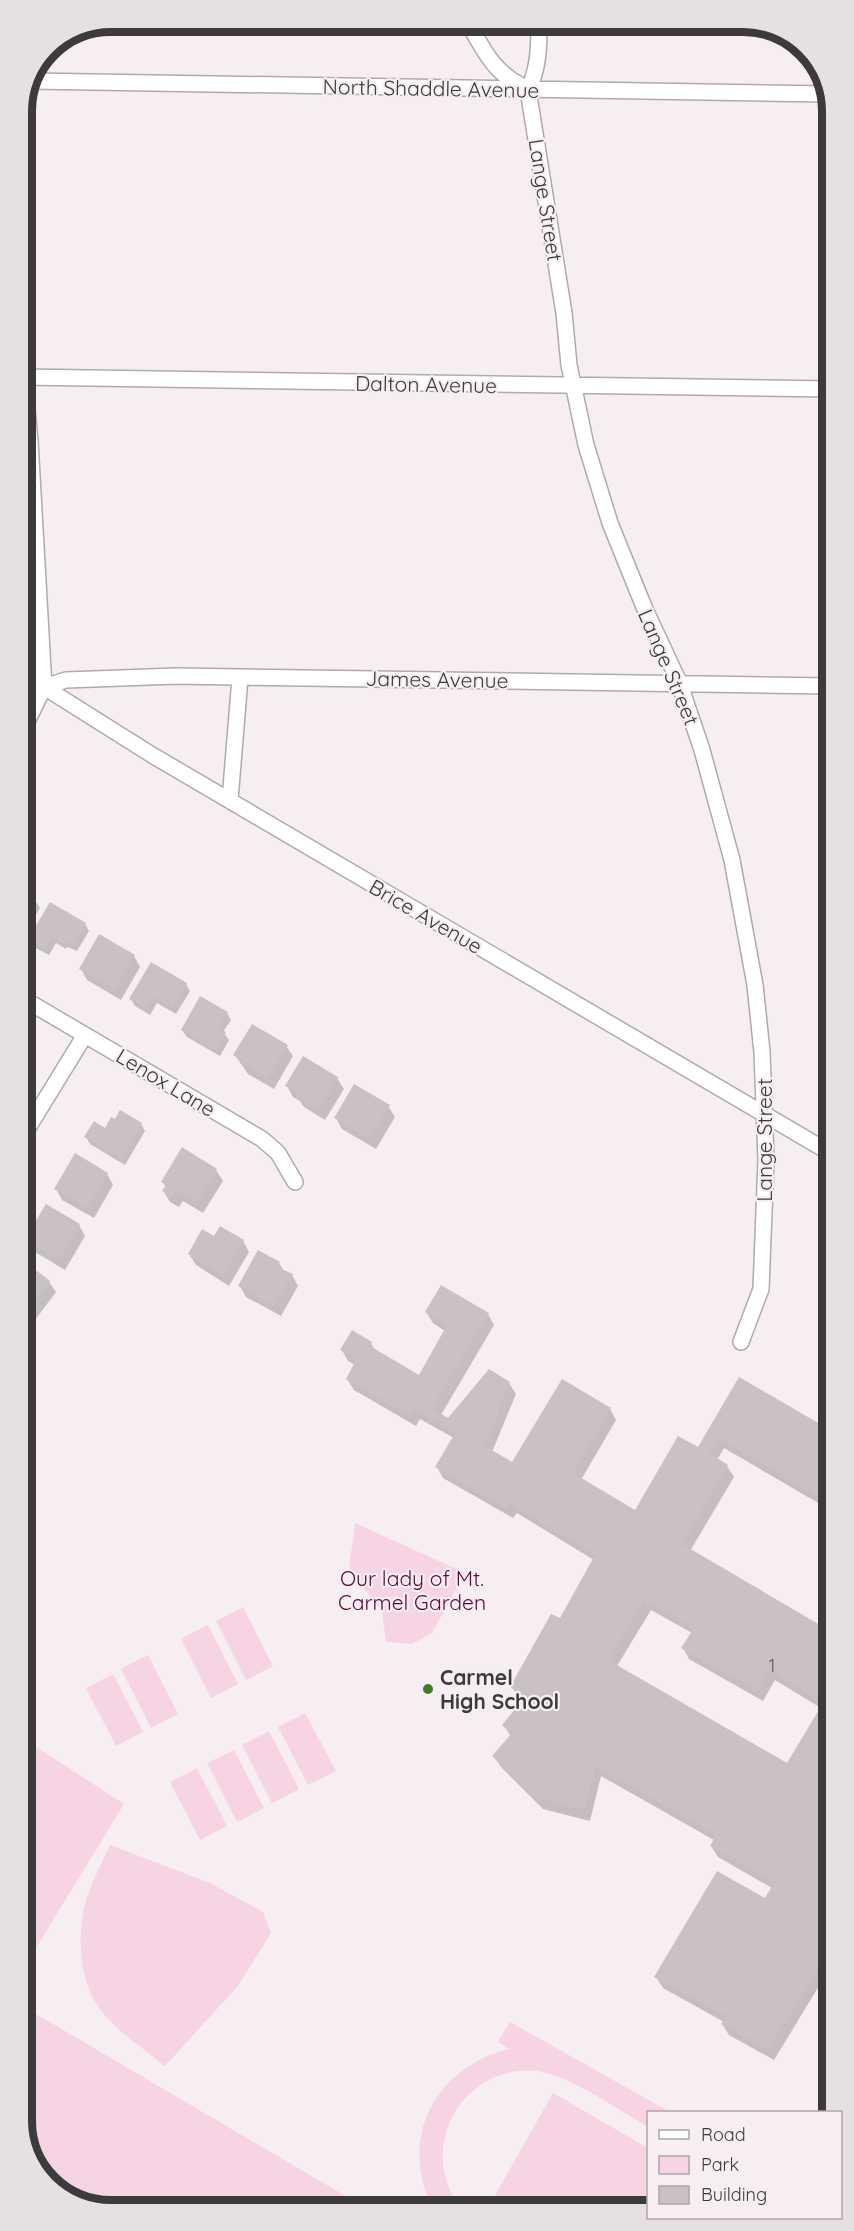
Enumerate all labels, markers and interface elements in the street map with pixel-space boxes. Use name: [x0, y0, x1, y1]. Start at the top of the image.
street label: North Shaddle Avenue: [322, 73, 540, 103]
street label: Lange Street: [523, 137, 569, 263]
street label: Dalton Avenue: [355, 370, 497, 398]
street label: Lange Street: [633, 605, 705, 729]
street label: James Avenue: [365, 665, 509, 693]
street label: Brice Avenue: [365, 873, 487, 959]
street label: Lenox Lane: [112, 1042, 220, 1122]
street label: Lange Street: [751, 1078, 777, 1202]
park label: Our lady of Mt. Carmel Garden: [338, 1565, 486, 1615]
house number: 1: [769, 1654, 775, 1677]
place label: Carmel High School: [440, 1664, 559, 1714]
marker: Carmel High School: [421, 1682, 435, 1696]
legend: [647, 2111, 842, 2219]
text: Road: [701, 2123, 746, 2146]
text: Park: [701, 2153, 739, 2176]
text: Building: [701, 2183, 767, 2206]

